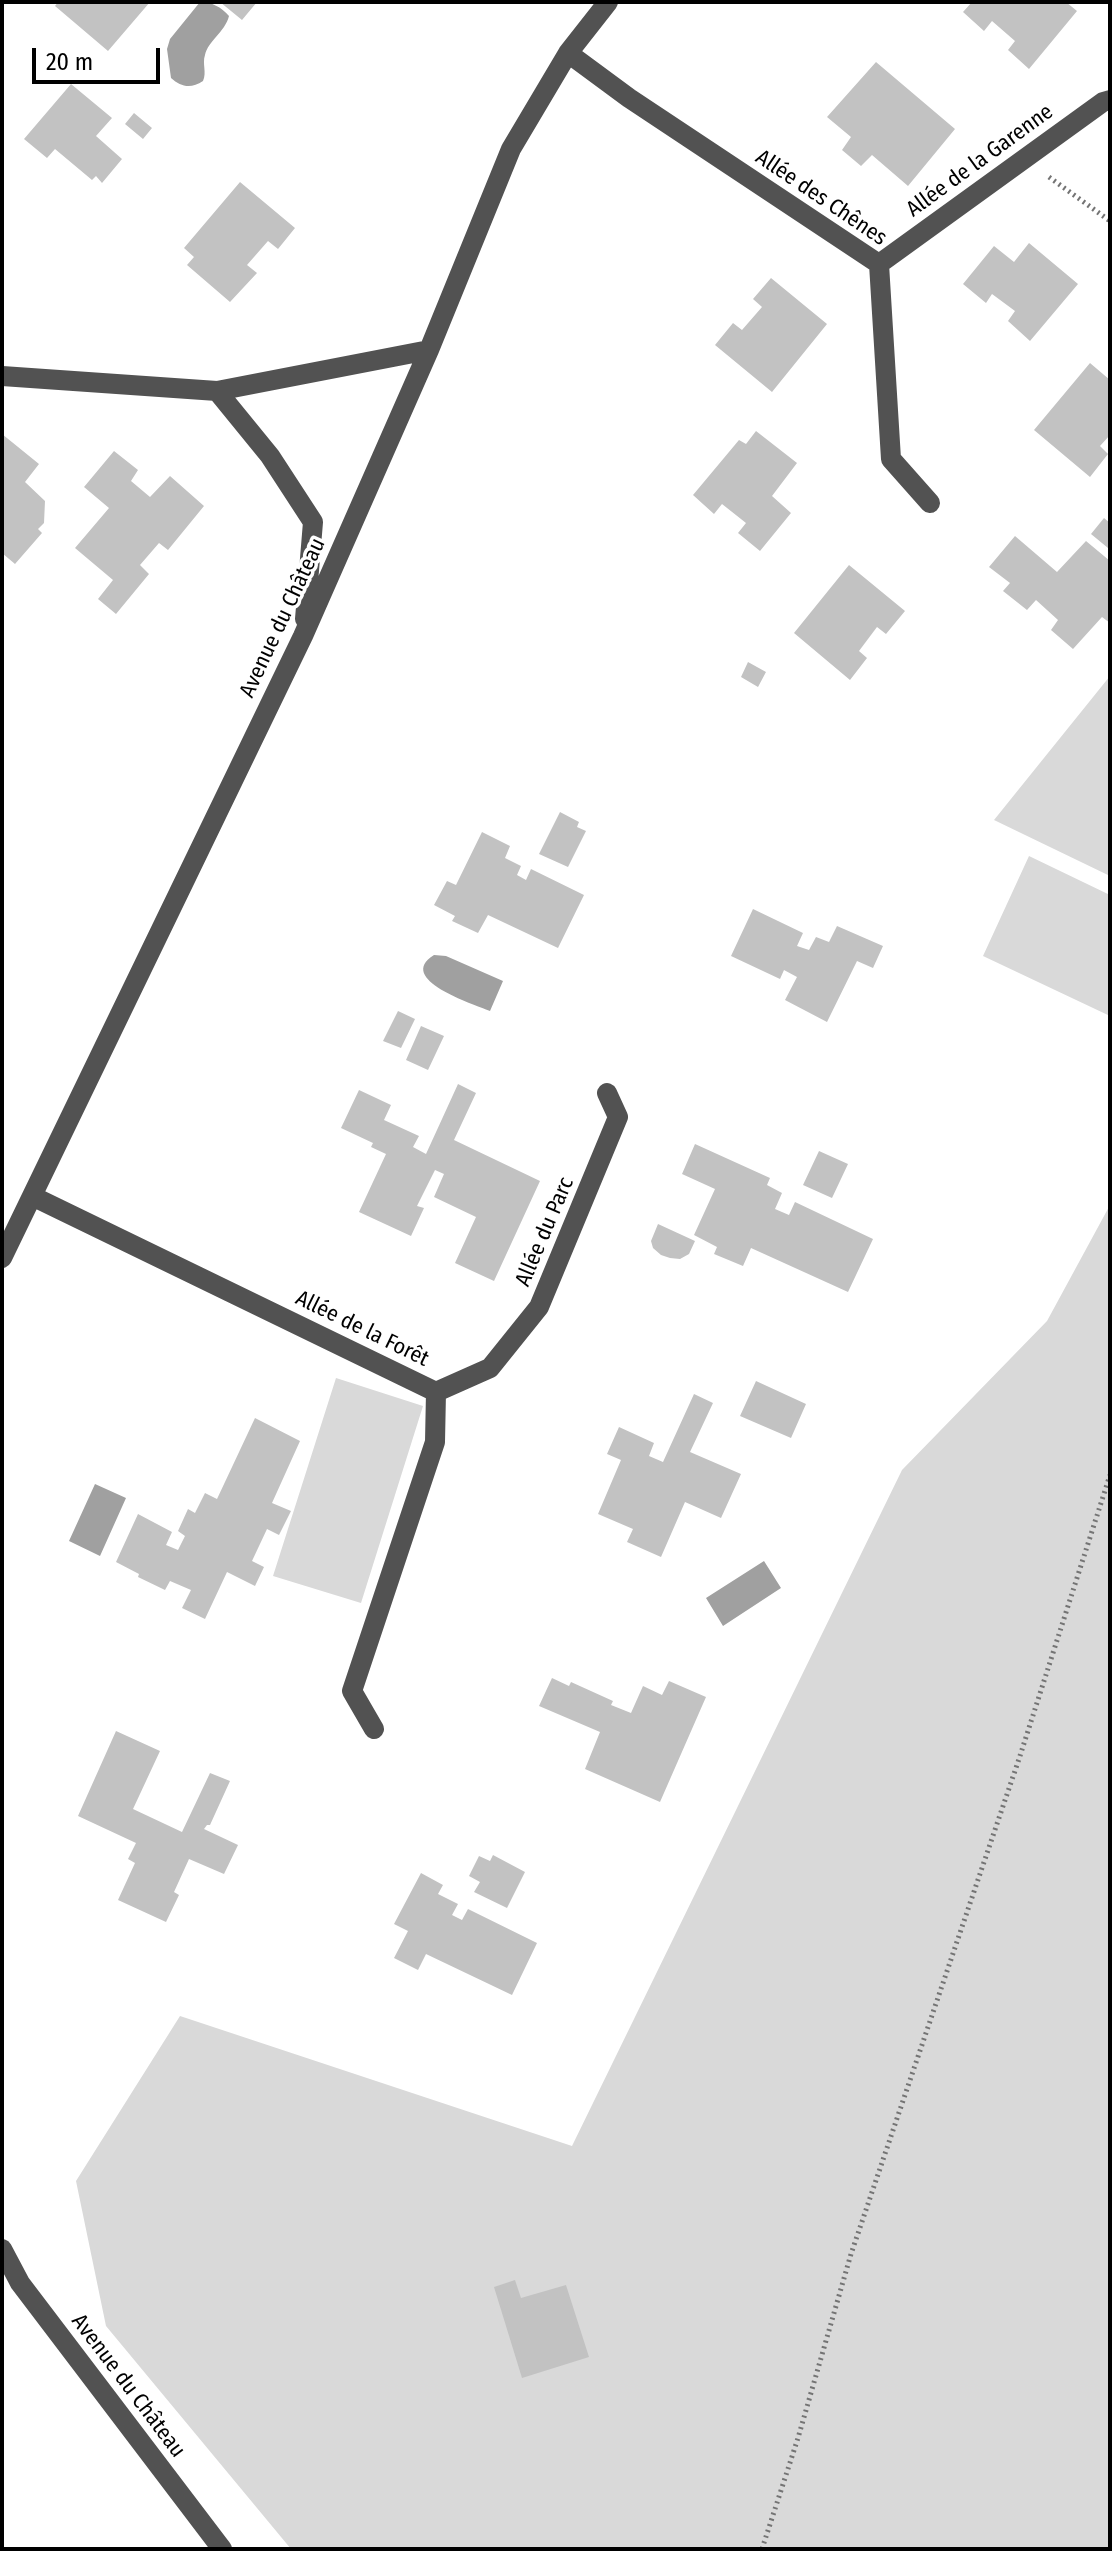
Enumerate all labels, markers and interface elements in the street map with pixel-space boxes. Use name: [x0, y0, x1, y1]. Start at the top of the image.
scale bar: [36, 32, 164, 82]
text: 20 m: [46, 48, 93, 76]
street label: Allée de la Garenne: [902, 99, 1058, 223]
street label: Allée des Chênes: [750, 144, 892, 252]
street label: Avenue du Château: [235, 534, 331, 702]
street label: Allée du Parc: [510, 1173, 580, 1291]
street label: Allée de la Forêt: [291, 1285, 433, 1373]
street label: Avenue du Château: [65, 2309, 191, 2463]

